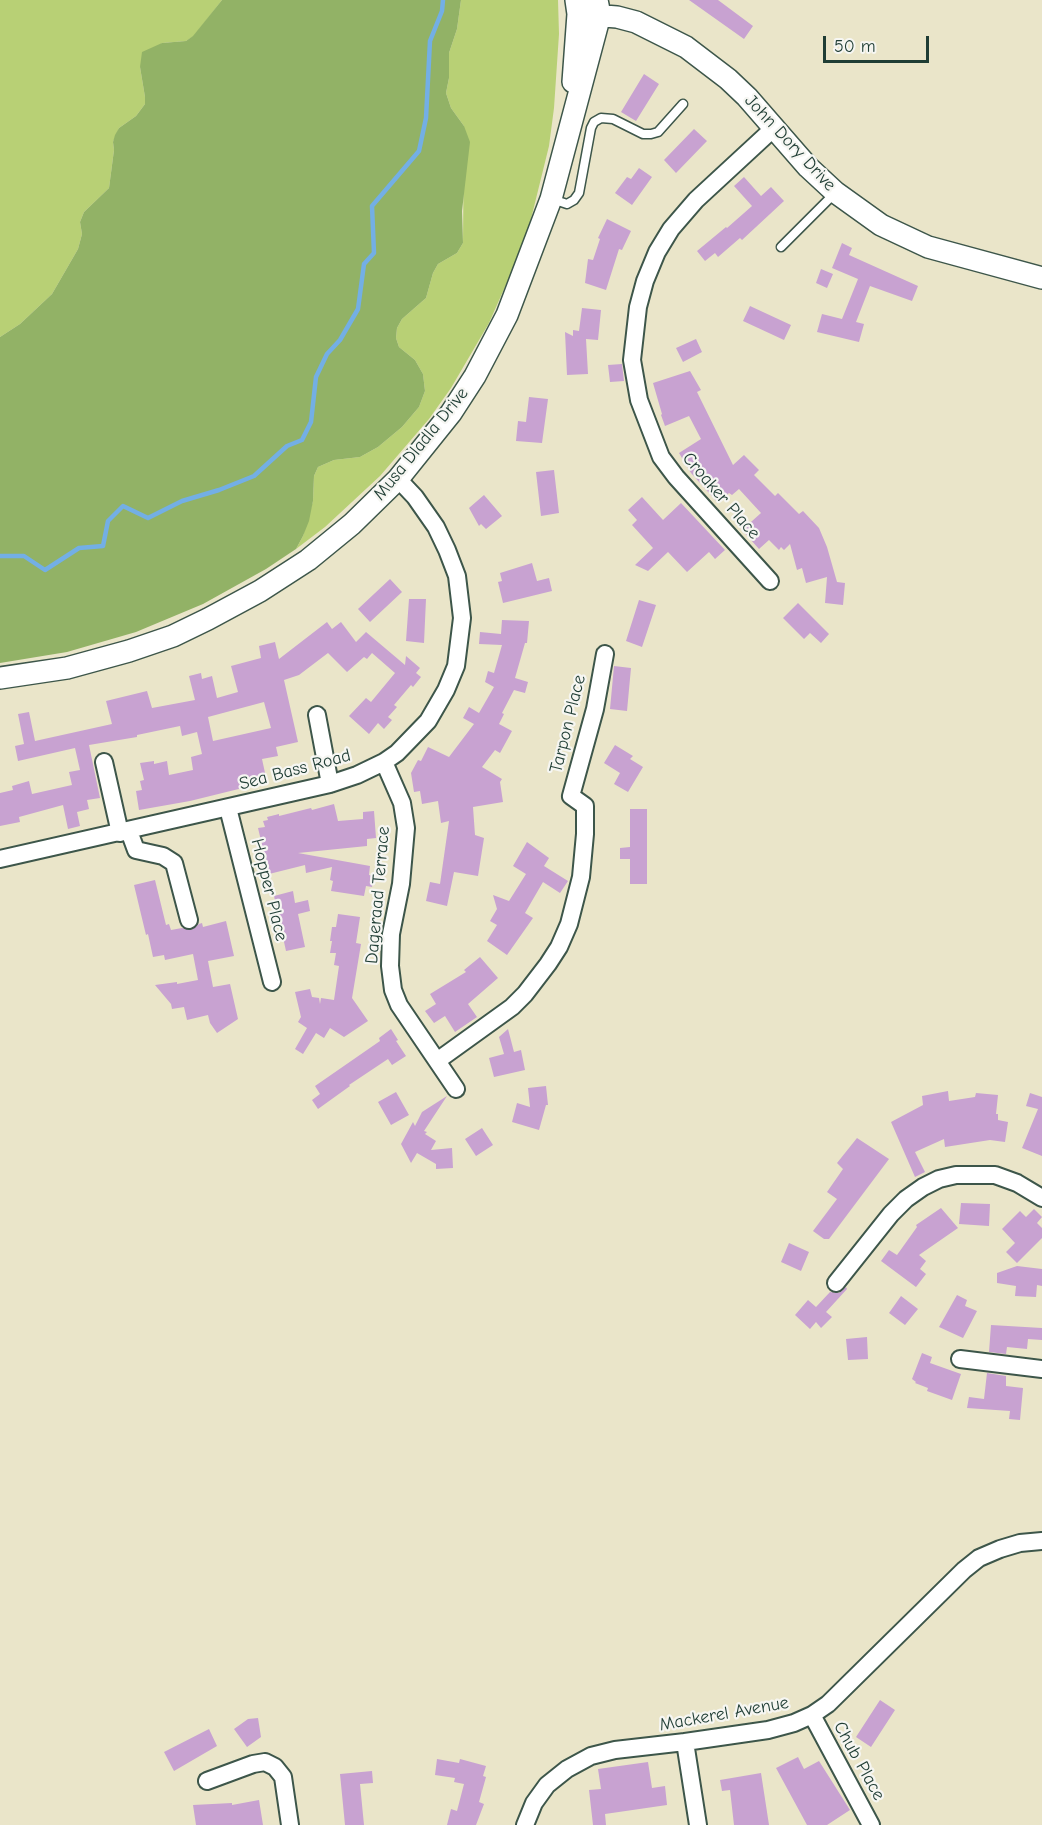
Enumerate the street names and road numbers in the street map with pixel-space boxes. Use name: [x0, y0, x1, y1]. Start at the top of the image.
street label: John Dory Drive: [740, 90, 840, 196]
street label: Musa Dladla Drive: [369, 383, 473, 505]
street label: Croaker Place: [677, 448, 765, 544]
street label: Tarpon Place: [545, 673, 591, 775]
street label: Sea Bass Road: [237, 745, 353, 795]
street label: Dageraad Terrace: [361, 825, 395, 965]
street label: Hopper Place: [246, 837, 292, 943]
street label: Mackerel Avenue: [658, 1692, 790, 1736]
street label: Chub Place: [829, 1718, 889, 1804]

